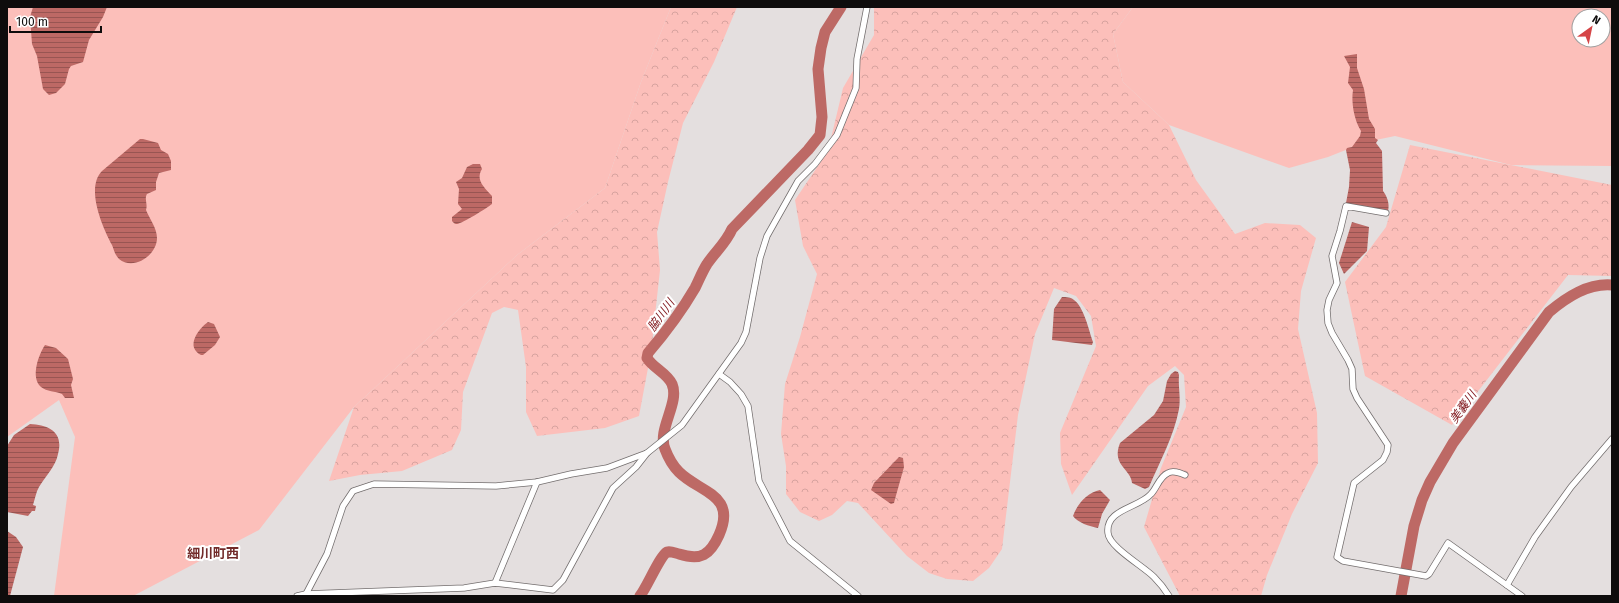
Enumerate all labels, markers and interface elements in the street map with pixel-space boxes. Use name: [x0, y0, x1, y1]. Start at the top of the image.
scale bar: [10, 8, 101, 34]
north arrow: [1571, 8, 1611, 48]
text: N: [1590, 13, 1603, 27]
text: 100 m: [16, 15, 48, 29]
water label: 脇川川: [645, 295, 678, 334]
water label: 美嚢川: [1447, 387, 1480, 426]
district label: 細川町西: [187, 546, 239, 561]

